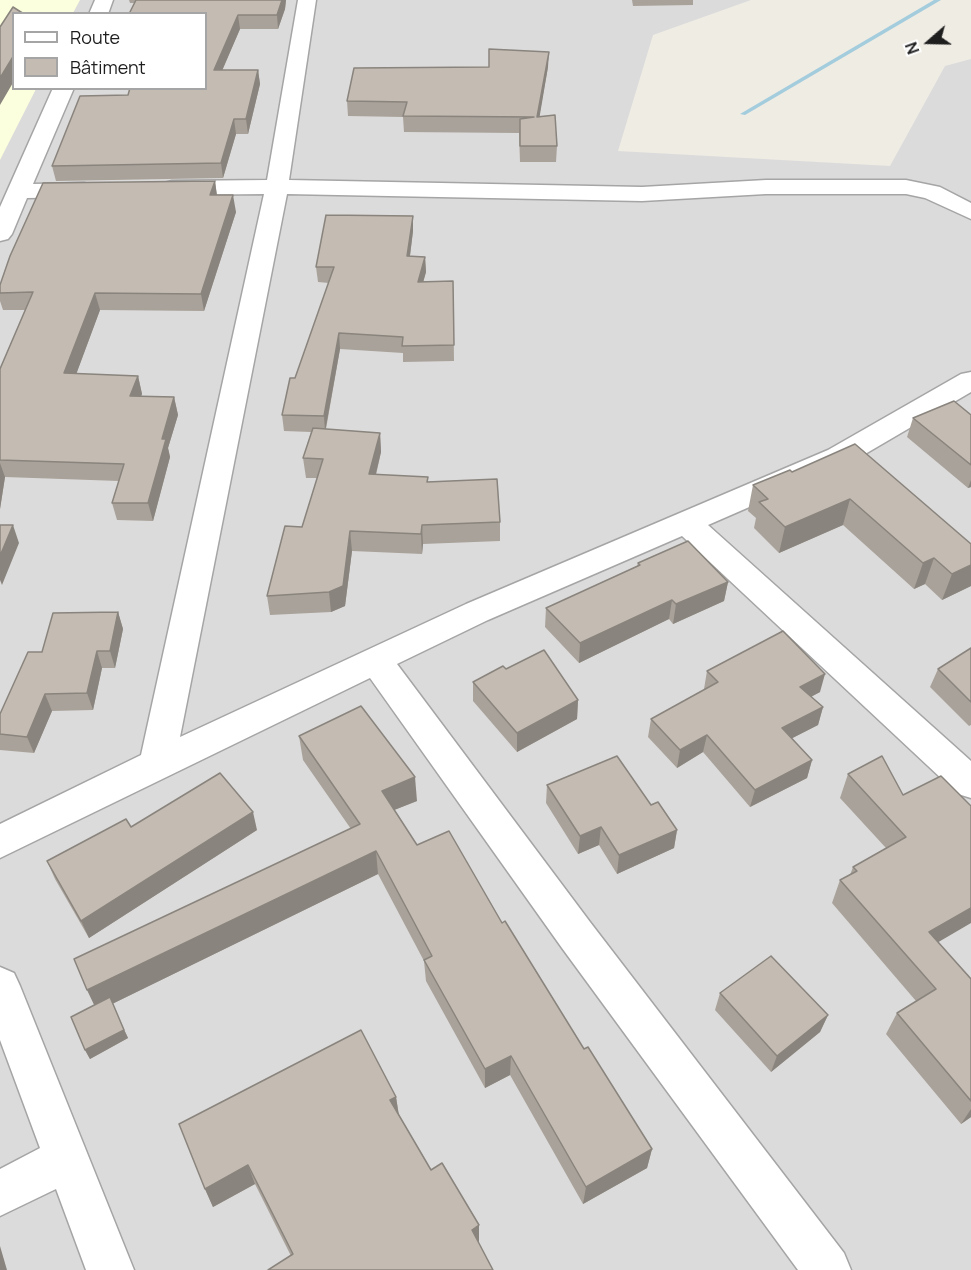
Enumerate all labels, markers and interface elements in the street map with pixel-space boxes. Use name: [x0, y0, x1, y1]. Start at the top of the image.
legend: [12, 12, 207, 90]
north arrow: [899, 12, 959, 72]
text: Route: [70, 25, 120, 49]
text: N: [900, 39, 924, 57]
text: Bâtiment: [70, 55, 146, 79]

